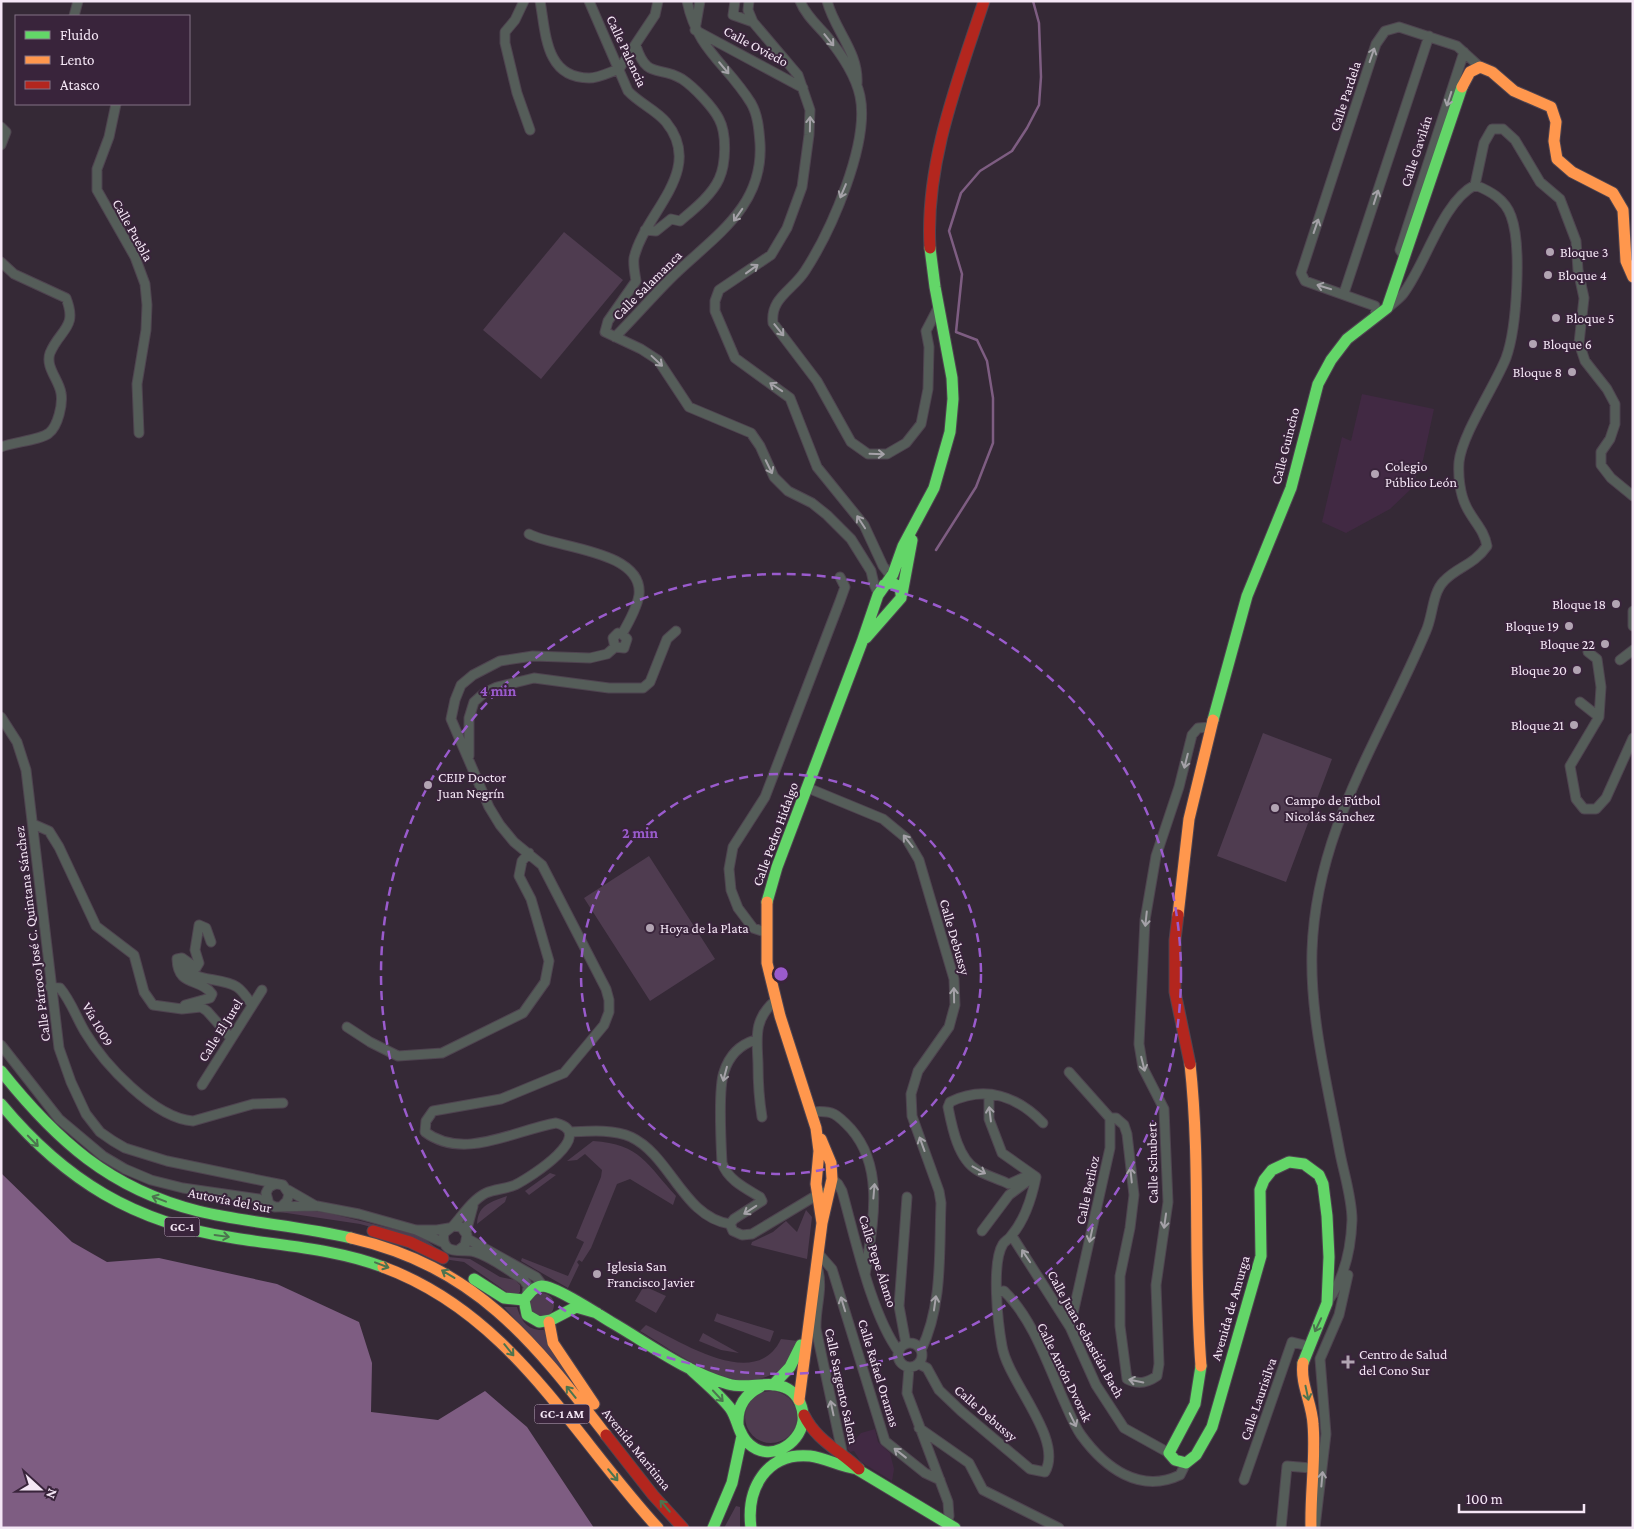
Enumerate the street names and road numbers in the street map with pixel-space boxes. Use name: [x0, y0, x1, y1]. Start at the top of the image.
street label: Calle Palencia: [603, 13, 651, 90]
street label: Calle Oviedo: [721, 22, 791, 70]
street label: Calle Pardela: [1326, 59, 1364, 133]
street label: Calle Gavilán: [1397, 113, 1435, 189]
street label: Calle Puebla: [109, 196, 157, 264]
street label: Calle Salamanca: [609, 247, 685, 323]
street label: Calle Guincho: [1268, 406, 1302, 486]
street label: Calle Pedro Hidalgo: [749, 780, 801, 888]
street label: Calle Párroco José C. Quintana Sánchez: [11, 825, 53, 1043]
street label: Calle Debussy: [937, 897, 974, 977]
street label: Calle El Jurel: [194, 995, 246, 1064]
street label: Vía 1009: [79, 999, 117, 1049]
street label: Calle Schubert: [1143, 1122, 1161, 1204]
street label: Calle Berlioz: [1072, 1154, 1102, 1226]
street label: Autovía del Sur: [187, 1184, 273, 1216]
street label: Calle Pepe Álamo: [856, 1213, 900, 1309]
road number: GC-1: [164, 1218, 200, 1236]
street label: Avenida de Amurga: [1207, 1253, 1253, 1362]
street label: Calle Juan Sebastián Bach: [1044, 1268, 1128, 1401]
street label: Calle Rafael Oramas: [855, 1317, 903, 1429]
street label: Calle Antón Dvorak: [1034, 1320, 1096, 1424]
street label: Calle Sargento Salom: [822, 1327, 862, 1445]
street label: Calle Laurisilva: [1236, 1355, 1280, 1442]
street label: Calle Debussy: [951, 1381, 1021, 1445]
road number: GC-1 AM: [534, 1405, 590, 1424]
street label: Avenida Maritima: [599, 1405, 675, 1494]

